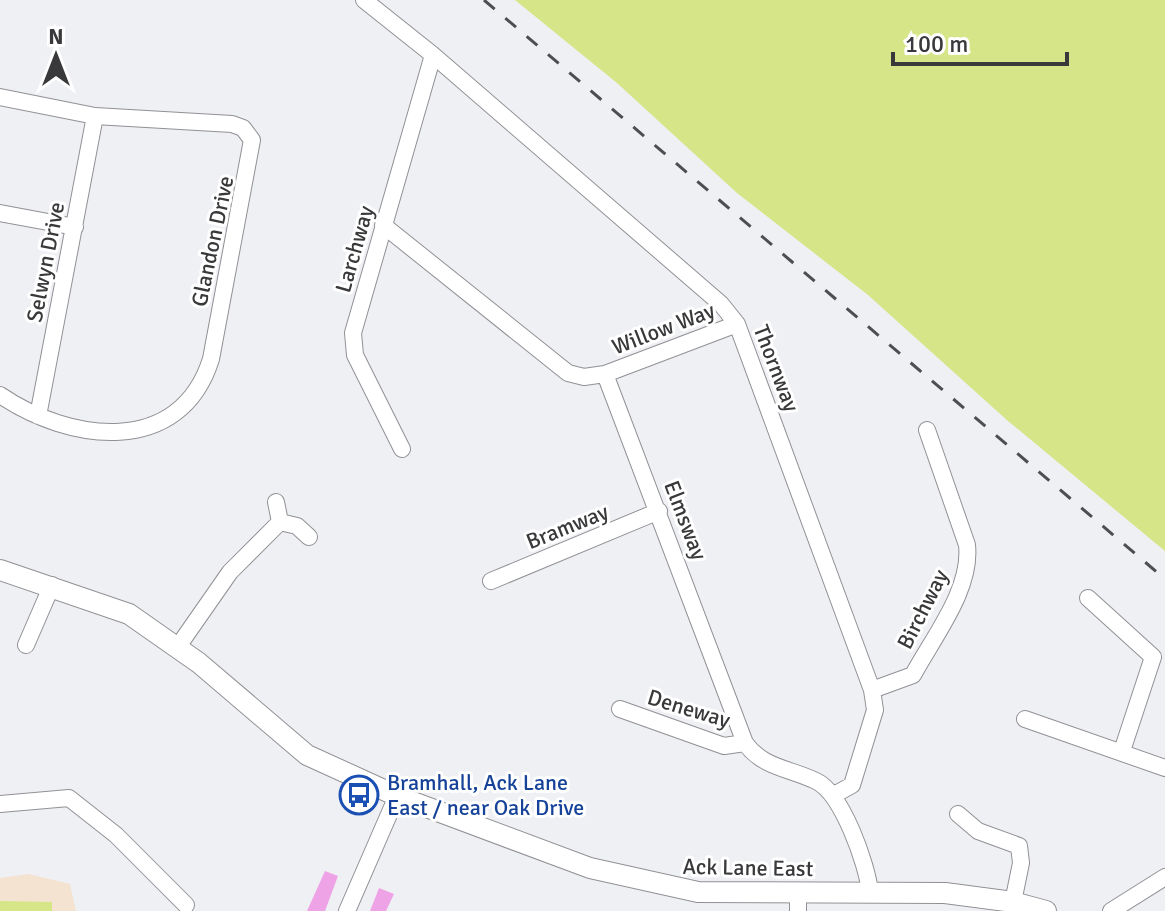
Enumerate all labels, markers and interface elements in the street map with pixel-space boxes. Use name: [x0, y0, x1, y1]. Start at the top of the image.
north arrow: [16, 16, 96, 96]
scale bar: [893, 16, 1067, 66]
text: N: [48, 23, 64, 50]
text: 100 m: [905, 29, 968, 59]
street label: Glandon Drive: [185, 173, 240, 309]
street label: Selwyn Drive: [21, 200, 70, 324]
street label: Larchway: [329, 202, 380, 296]
street label: Willow Way: [608, 296, 719, 360]
street label: Thornway: [748, 321, 806, 416]
street label: Elmsway: [658, 477, 713, 564]
street label: Bramway: [522, 498, 613, 555]
street label: Birchway: [891, 564, 954, 654]
street label: Deneway: [644, 683, 734, 734]
place label: Bramhall, Ack Lane East / near Oak Drive: [387, 769, 584, 821]
bus stop icon: Bramhall, Ack Lane East / near Oak Drive: [338, 774, 380, 816]
street label: Ack Lane East: [682, 853, 814, 882]

